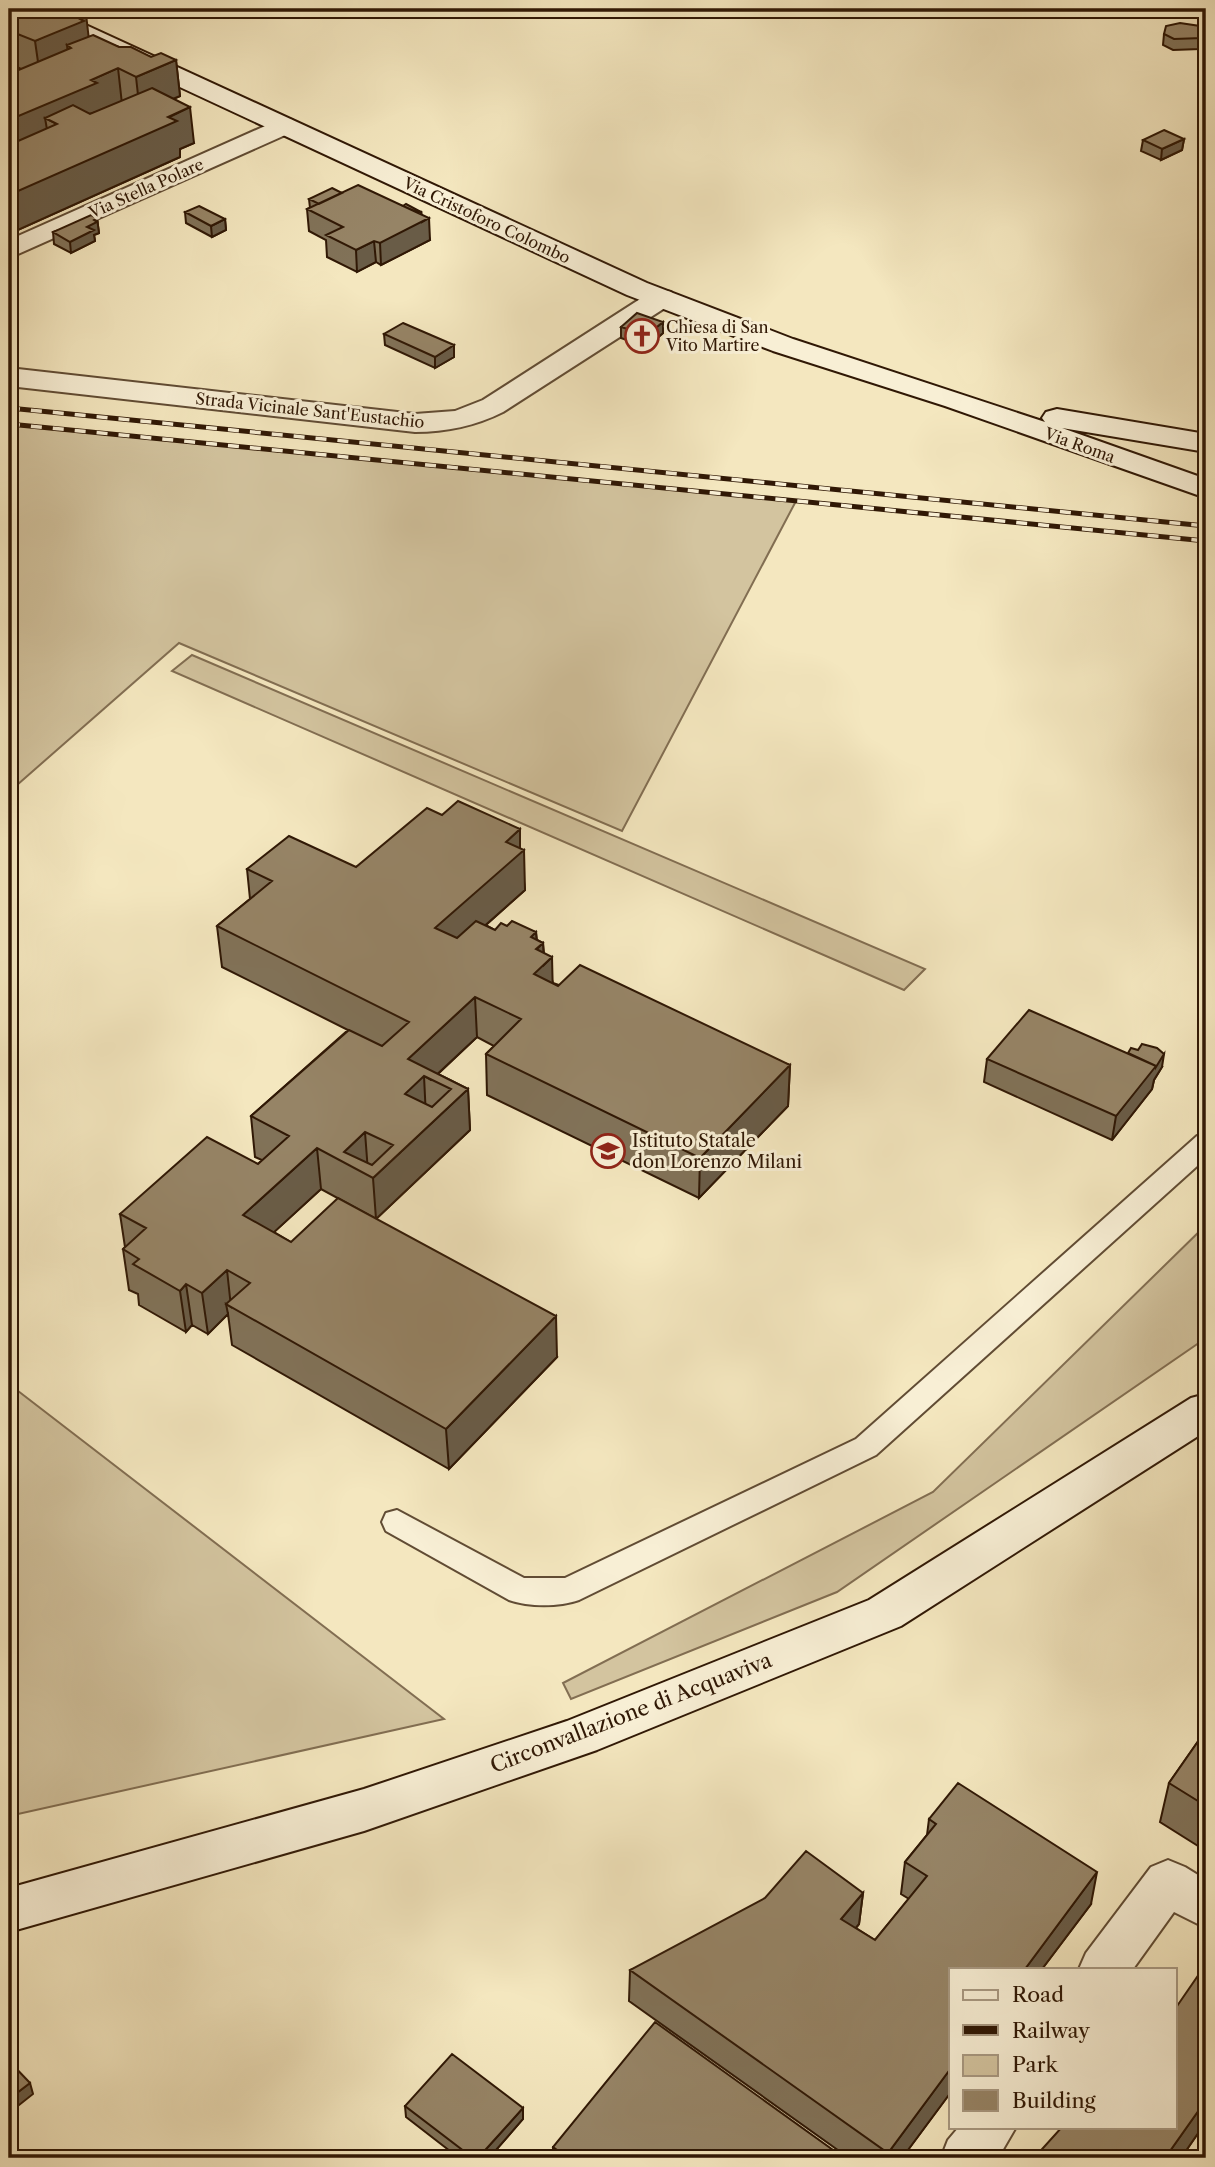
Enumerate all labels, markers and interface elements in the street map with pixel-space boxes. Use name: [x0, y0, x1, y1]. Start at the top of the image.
street label: Via Stella Polare: [84, 154, 207, 223]
street label: Via Cristoforo Colombo: [399, 172, 574, 268]
church icon: Chiesa di San Vito Martire: [623, 317, 661, 355]
place label: Chiesa di San Vito Martire: [665, 317, 769, 355]
street label: Strada Vicinale Sant'Eustachio: [195, 388, 426, 432]
street label: Via Roma: [1041, 423, 1119, 467]
place label: Istituto Statale don Lorenzo Milani: [632, 1130, 802, 1173]
school or university icon: Istituto Statale don Lorenzo Milani: [589, 1132, 627, 1170]
street label: Circonvallazione di Acquaviva: [487, 1647, 776, 1778]
legend: [949, 1968, 1176, 2128]
text: Road: [1012, 1982, 1064, 2007]
text: Railway: [1012, 2018, 1090, 2043]
text: Park: [1012, 2052, 1058, 2077]
text: Building: [1012, 2088, 1097, 2113]

